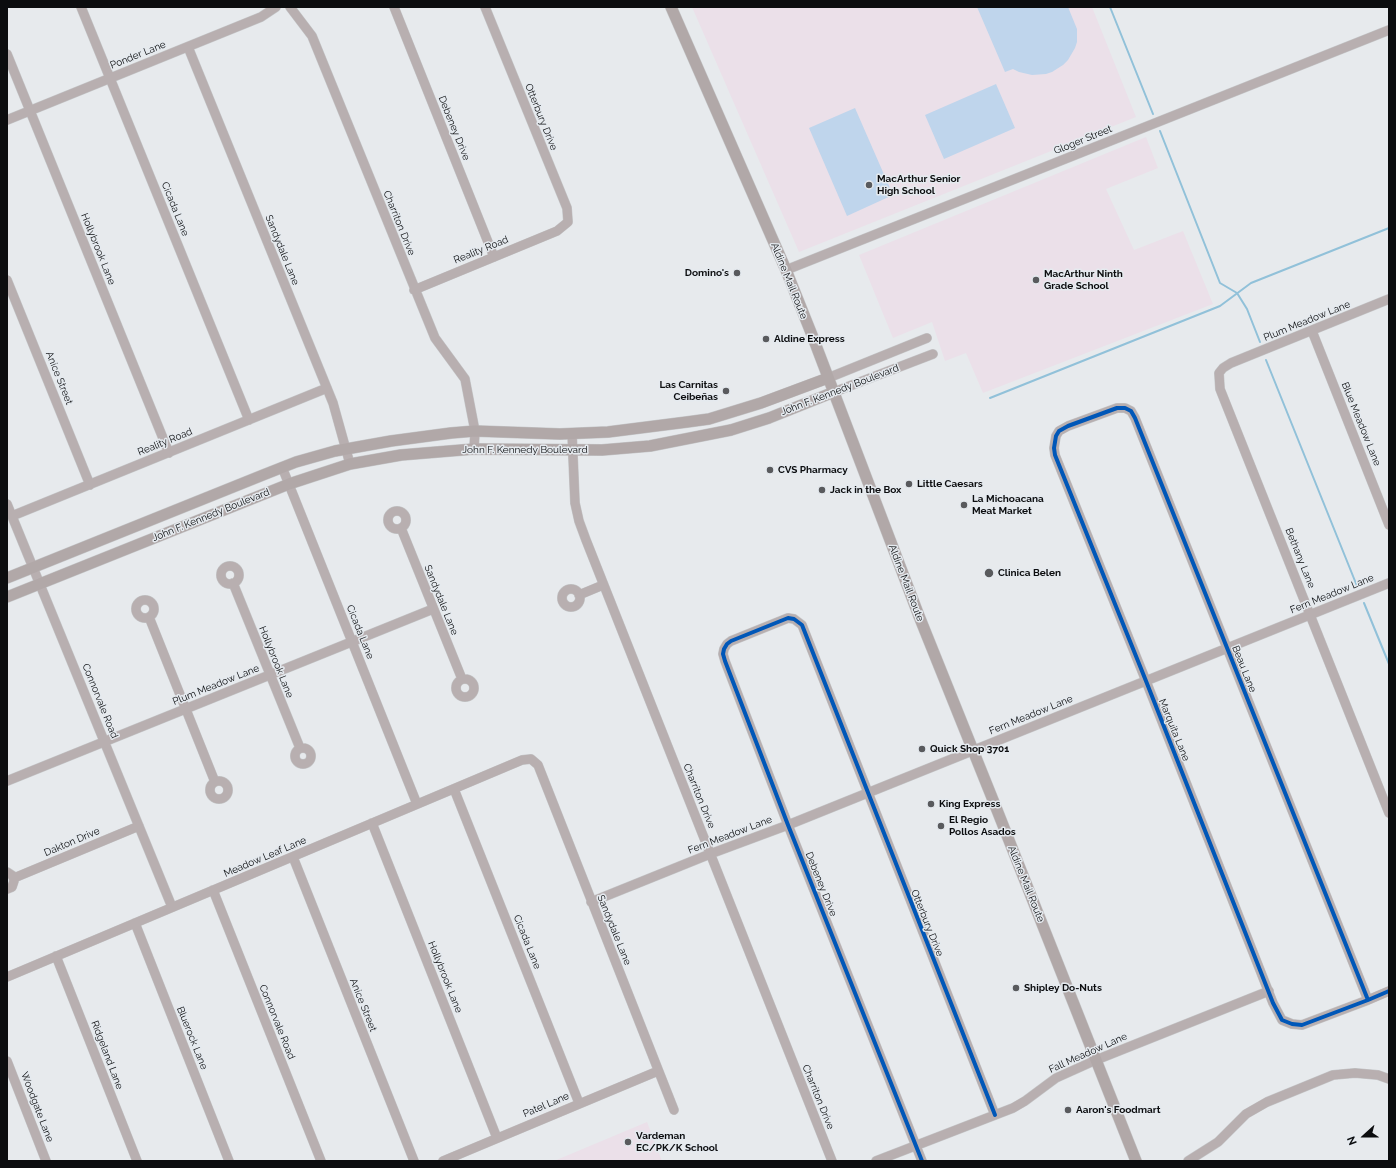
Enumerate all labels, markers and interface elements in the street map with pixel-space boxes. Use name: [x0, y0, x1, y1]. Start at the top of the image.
street label: Ponder Lane: [108, 38, 168, 72]
street label: Otterbury Drive: [522, 82, 560, 152]
street label: Debeney Drive: [436, 94, 472, 162]
street label: Gloger Street: [1052, 123, 1114, 157]
place label: MacArthur Senior High School: [877, 173, 960, 196]
street label: Cicada Lane: [159, 180, 191, 238]
marker: MacArthur Senior High School: [864, 180, 874, 190]
street label: Charriton Drive: [381, 189, 417, 257]
street label: Hollybrook Lane: [78, 211, 118, 287]
street label: Sandydale Lane: [262, 213, 302, 287]
street label: Reality Road: [452, 234, 510, 266]
street label: Aldine Mail Route: [768, 241, 810, 321]
place label: Domino's: [685, 267, 729, 279]
marker: Domino's: [732, 268, 742, 278]
place label: MacArthur Ninth Grade School: [1044, 268, 1123, 292]
marker: MacArthur Ninth Grade School: [1031, 275, 1041, 285]
street label: Plum Meadow Lane: [1262, 298, 1352, 344]
place label: Aldine Express: [774, 333, 845, 345]
marker: Aldine Express: [761, 334, 771, 344]
street label: Anice Street: [43, 350, 75, 406]
street label: John F. Kennedy Boulevard: [779, 362, 901, 418]
place label: Las Carnitas Ceibeñas: [660, 379, 718, 402]
street label: Blue Meadow Lane: [1339, 380, 1383, 468]
marker: Las Carnitas Ceibeñas: [721, 386, 731, 396]
street label: Reality Road: [136, 426, 194, 458]
street label: John F. Kennedy Boulevard: [462, 444, 588, 456]
place label: CVS Pharmacy: [778, 464, 848, 476]
marker: CVS Pharmacy: [765, 465, 775, 475]
place label: Little Caesars: [917, 478, 983, 490]
marker: Little Caesars: [904, 479, 914, 489]
place label: Jack in the Box: [830, 484, 901, 496]
marker: Jack in the Box: [817, 485, 827, 495]
street label: John F. Kennedy Boulevard: [151, 486, 271, 544]
place label: La Michoacana Meat Market: [972, 493, 1044, 516]
marker: La Michoacana Meat Market: [959, 500, 969, 510]
street label: Bethany Lane: [1282, 526, 1318, 590]
street label: Aldine Mail Route: [886, 543, 926, 623]
street label: Sandydale Lane: [421, 563, 461, 637]
marker: Clinica Belen: [983, 567, 995, 579]
place label: Clinica Belen: [998, 567, 1061, 579]
street label: Fern Meadow Lane: [1289, 572, 1375, 616]
street label: Cicada Lane: [344, 603, 376, 661]
street label: Hollybrook Lane: [256, 624, 296, 700]
street label: Beau Lane: [1229, 644, 1259, 694]
street label: Connorvale Road: [80, 662, 120, 740]
street label: Plum Meadow Lane: [171, 662, 261, 708]
street label: Fern Meadow Lane: [988, 693, 1074, 737]
street label: Marquita Lane: [1156, 697, 1192, 763]
place label: Quick Shop 3701: [930, 743, 1009, 755]
marker: Quick Shop 3701: [917, 744, 927, 754]
street label: Charriton Drive: [681, 762, 717, 830]
place label: King Express: [939, 798, 1000, 810]
marker: King Express: [926, 799, 936, 809]
street label: Fern Meadow Lane: [686, 813, 774, 857]
place label: El Regio Pollos Asados: [949, 814, 1016, 838]
marker: El Regio Pollos Asados: [936, 821, 946, 831]
street label: Dakton Drive: [42, 825, 102, 859]
street label: Meadow Leaf Lane: [222, 834, 308, 880]
street label: Aldine Mail Route: [1005, 844, 1047, 924]
street label: Debeney Drive: [803, 850, 839, 918]
street label: Otterbury Drive: [908, 888, 946, 958]
street label: Sandydale Lane: [594, 893, 634, 967]
street label: Cicada Lane: [511, 913, 543, 971]
street label: Hollybrook Lane: [425, 939, 465, 1015]
street label: Anice Street: [347, 977, 379, 1033]
place label: Shipley Do-Nuts: [1024, 982, 1102, 994]
street label: Connorvale Road: [257, 983, 297, 1061]
marker: Shipley Do-Nuts: [1011, 983, 1021, 993]
street label: Bluerock Lane: [174, 1005, 210, 1071]
street label: Ridgeland Lane: [88, 1019, 126, 1091]
street label: Fall Meadow Lane: [1047, 1030, 1129, 1076]
street label: Charriton Drive: [800, 1063, 836, 1131]
street label: Woodgate Lane: [18, 1070, 56, 1144]
street label: Patel Lane: [521, 1090, 571, 1120]
place label: Aaron's Foodmart: [1076, 1104, 1161, 1116]
marker: Aaron's Foodmart: [1063, 1105, 1073, 1115]
north arrow: [1344, 1116, 1384, 1156]
place label: Vardeman EC/PK/K School: [636, 1130, 718, 1154]
text: N: [1345, 1134, 1360, 1147]
marker: Vardeman EC/PK/K School: [623, 1137, 633, 1147]

